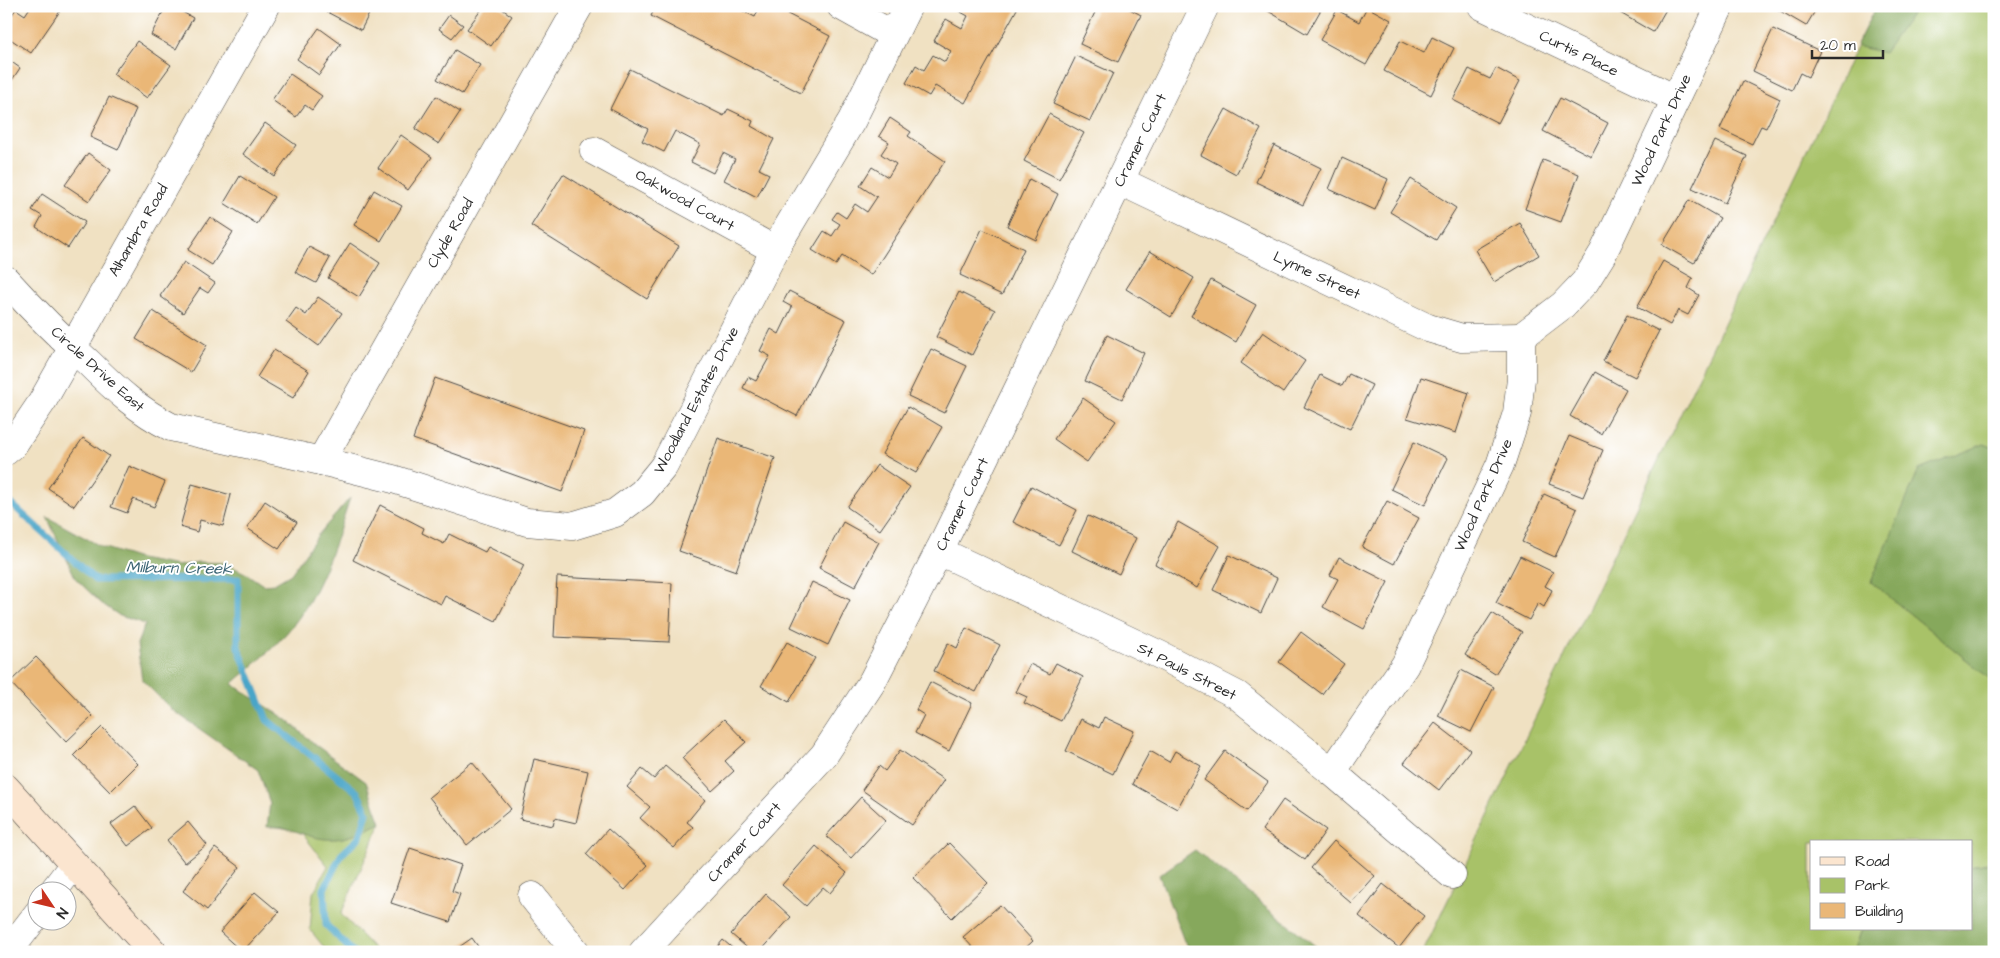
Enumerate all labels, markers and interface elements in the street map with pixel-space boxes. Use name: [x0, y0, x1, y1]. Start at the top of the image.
street label: Curtis Place: [1536, 25, 1622, 82]
scale bar: [1812, 28, 1884, 60]
text: 20 m: [1820, 35, 1856, 56]
street label: Wood Park Drive: [1626, 71, 1697, 190]
street label: Cramer Court: [1109, 90, 1172, 190]
street label: Oakwood Court: [631, 164, 738, 236]
street label: Alhambra Road: [103, 180, 174, 280]
street label: Clyde Road: [422, 194, 480, 273]
street label: Lynne Street: [1269, 246, 1364, 306]
street label: Circle Drive East: [46, 322, 149, 417]
street label: Woodland Estates Drive: [649, 323, 744, 477]
street label: Wood Park Drive: [1449, 435, 1518, 555]
street label: Cramer Court: [931, 454, 994, 554]
water label: Milburn Creek: [126, 556, 233, 580]
street label: St Pauls Street: [1134, 637, 1240, 705]
street label: Cramer Court: [703, 798, 786, 887]
legend: [1810, 840, 1972, 930]
text: Road: [1855, 851, 1890, 872]
text: Park: [1855, 875, 1890, 896]
north arrow: [28, 880, 78, 930]
text: Building: [1855, 901, 1903, 923]
text: N: [51, 904, 73, 922]

